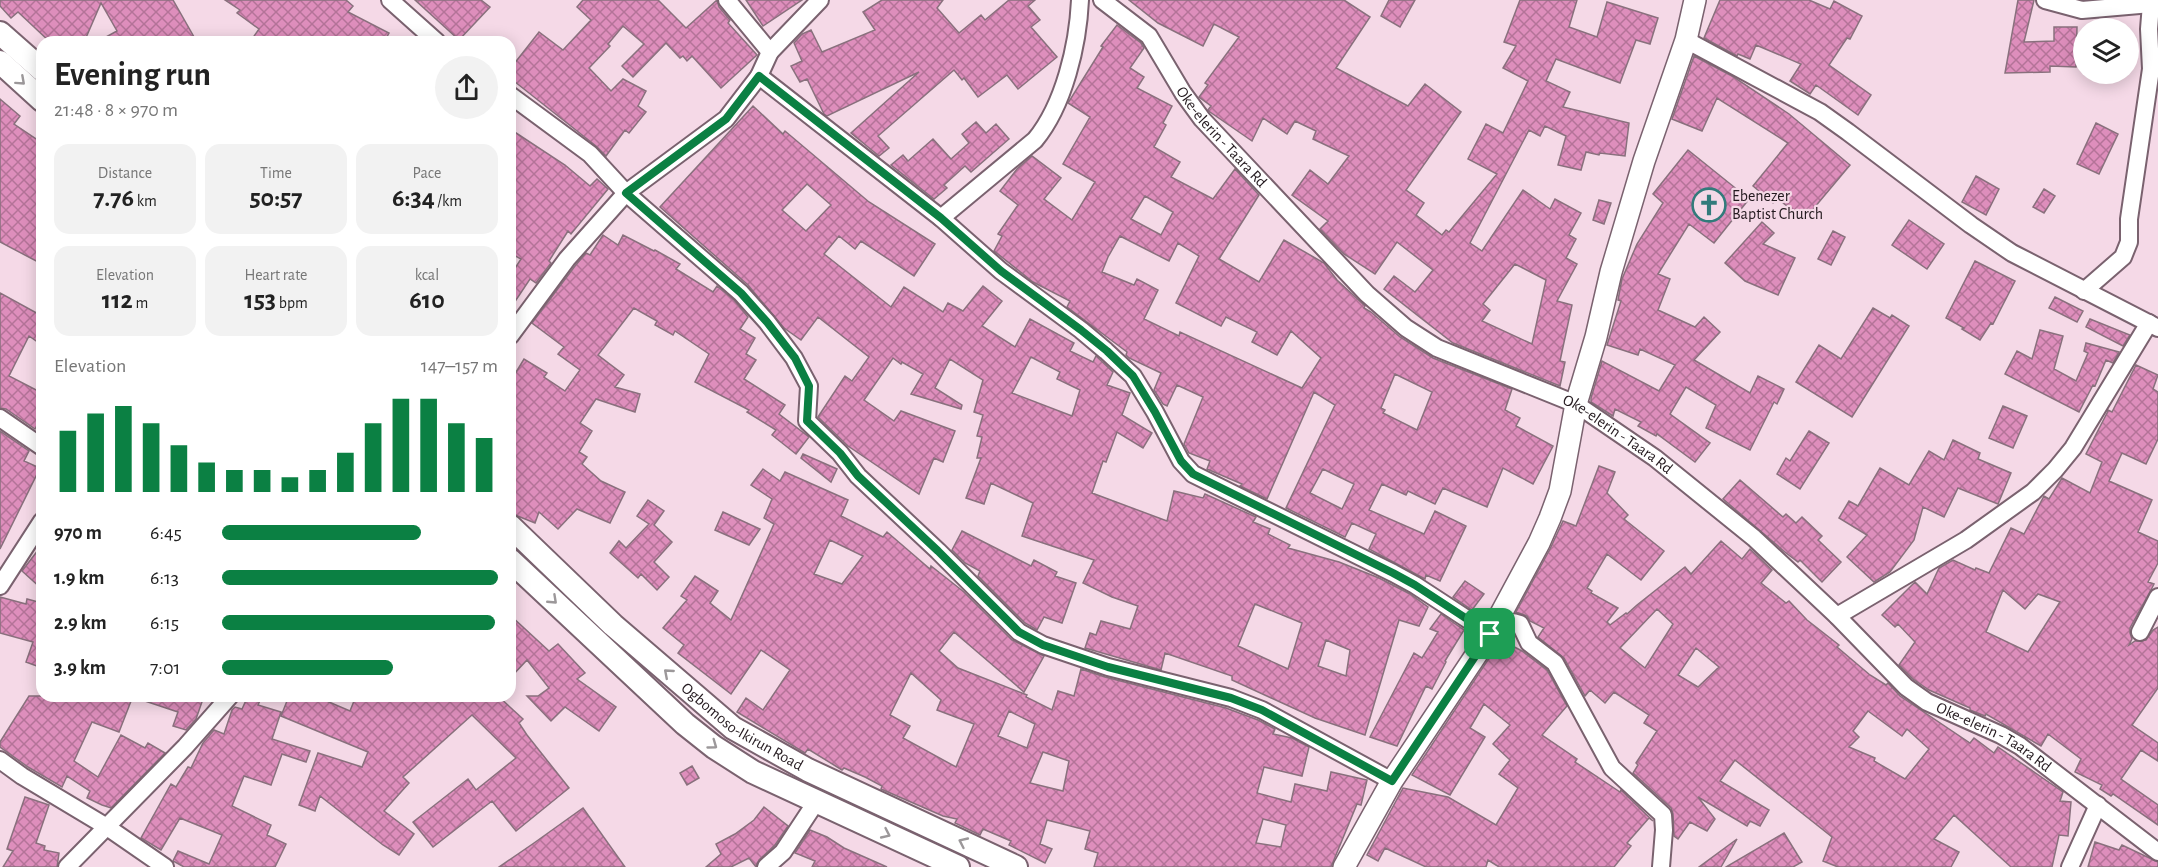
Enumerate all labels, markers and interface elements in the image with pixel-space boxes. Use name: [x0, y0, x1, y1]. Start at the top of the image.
map controls: [2073, 18, 2139, 84]
button: layers: [2073, 18, 2139, 84]
button: share: [435, 56, 498, 119]
text: Evening run: [54, 59, 211, 92]
one-way arrow: [14, 74, 25, 85]
street label: Oke-elerin - Taara Rd: [1173, 84, 1270, 190]
text: 21:48 · 8 × 970 m: [54, 100, 178, 120]
text: Distance: [98, 165, 152, 181]
text: Time: [260, 165, 292, 181]
text: Pace: [413, 165, 441, 181]
text: 7.76: [93, 185, 134, 211]
text: 50:57: [249, 185, 303, 211]
text: 6:34: [392, 185, 435, 211]
church icon: Ebenezer Baptist Church: [1691, 187, 1727, 223]
place label: Ebenezer Baptist Church: [1732, 188, 1823, 222]
text: km: [134, 193, 157, 209]
text: /km: [435, 193, 462, 209]
text: Elevation: [96, 267, 154, 283]
text: Heart rate: [245, 267, 307, 283]
text: kcal: [415, 267, 439, 283]
text: 112: [102, 287, 133, 313]
text: 153: [244, 287, 276, 313]
text: 610: [409, 287, 445, 313]
text: m: [133, 295, 148, 311]
text: bpm: [276, 295, 308, 311]
text: Elevation: [54, 356, 126, 376]
text: 147–157 m: [421, 356, 498, 376]
street label: Oke-elerin - Taara Rd: [1561, 392, 1676, 477]
text: 970 m: [54, 523, 102, 543]
text: 6:45: [150, 523, 182, 543]
text: 1.9 km: [54, 568, 105, 588]
text: 6:13: [150, 568, 179, 588]
one-way arrow: [545, 593, 556, 604]
pin: [1464, 608, 1515, 659]
text: 2.9 km: [54, 613, 107, 633]
text: 6:15: [150, 613, 179, 633]
icon: arrive: [1473, 617, 1506, 650]
text: 3.9 km: [54, 658, 106, 678]
text: 7:01: [150, 658, 180, 678]
one-way arrow: [664, 669, 675, 680]
street label: Ogbomoso-Ikirun Road: [678, 680, 806, 774]
street label: Oke-elerin - Taara Rd: [1934, 699, 2054, 775]
one-way arrow: [706, 738, 717, 749]
one-way arrow: [879, 826, 890, 838]
one-way arrow: [959, 838, 970, 850]

